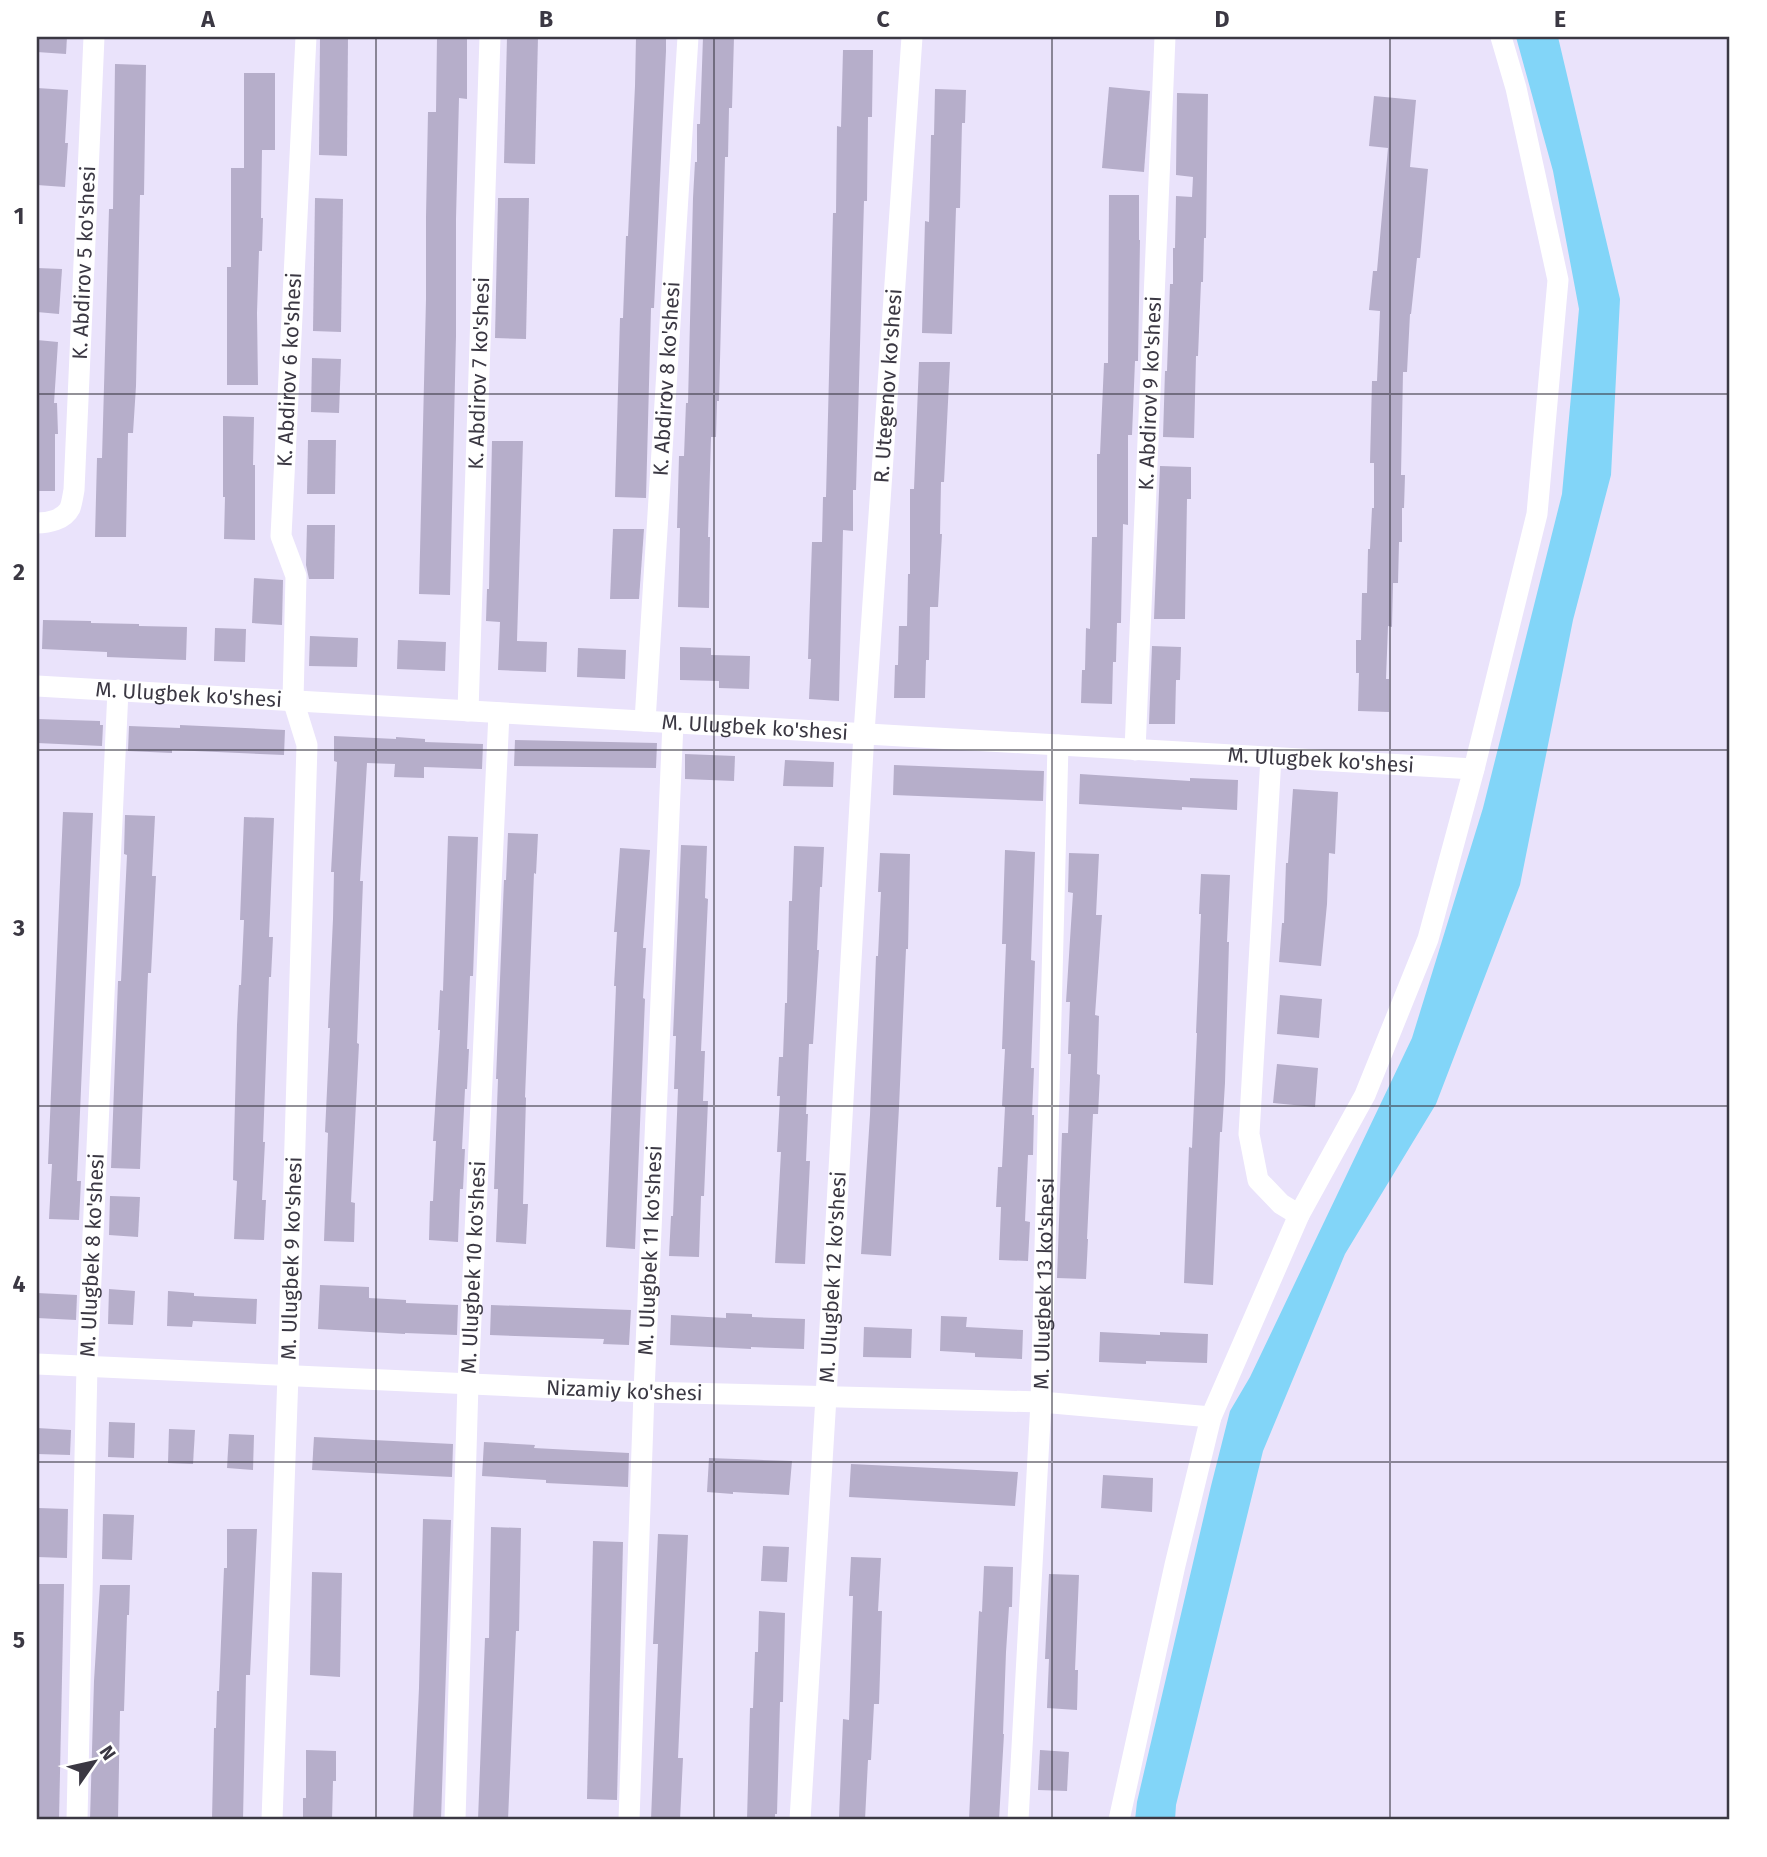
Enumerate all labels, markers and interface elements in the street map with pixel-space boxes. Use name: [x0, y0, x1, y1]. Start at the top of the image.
text: A: [200, 5, 215, 33]
text: B: [539, 5, 553, 33]
text: C: [876, 5, 890, 33]
text: D: [1215, 5, 1230, 33]
text: E: [1554, 5, 1566, 33]
street label: K. Abdirov 5 ko'shesi: [67, 165, 101, 360]
text: 1: [14, 202, 24, 230]
street label: K. Abdirov 6 ko'shesi: [271, 272, 307, 468]
street label: K. Abdirov 7 ko'shesi: [463, 276, 495, 470]
street label: K. Abdirov 8 ko'shesi: [647, 280, 686, 477]
street label: R. Utegenov ko'shesi: [868, 288, 908, 484]
street label: K. Abdirov 9 ko'shesi: [1133, 296, 1167, 491]
text: 2: [13, 558, 25, 586]
street label: M. Ulugbek ko'shesi: [95, 676, 283, 713]
street label: M. Ulugbek ko'shesi: [661, 709, 849, 746]
street label: M. Ulugbek ko'shesi: [1227, 742, 1415, 779]
text: 3: [12, 914, 25, 942]
street label: M. Ulugbek 11 ko'shesi: [633, 1145, 668, 1356]
street label: M. Ulugbek 8 ko'shesi: [74, 1153, 110, 1358]
street label: M. Ulugbek 9 ko'shesi: [275, 1156, 308, 1360]
street label: M. Ulugbek 10 ko'shesi: [455, 1160, 491, 1374]
street label: M. Ulugbek 12 ko'shesi: [814, 1170, 852, 1384]
street label: M. Ulugbek 13 ko'shesi: [1028, 1177, 1060, 1390]
text: 4: [13, 1270, 26, 1298]
street label: Nizamiy ko'shesi: [545, 1374, 703, 1406]
text: 5: [13, 1626, 25, 1654]
north arrow: [60, 1728, 130, 1798]
text: N: [95, 1741, 121, 1764]

